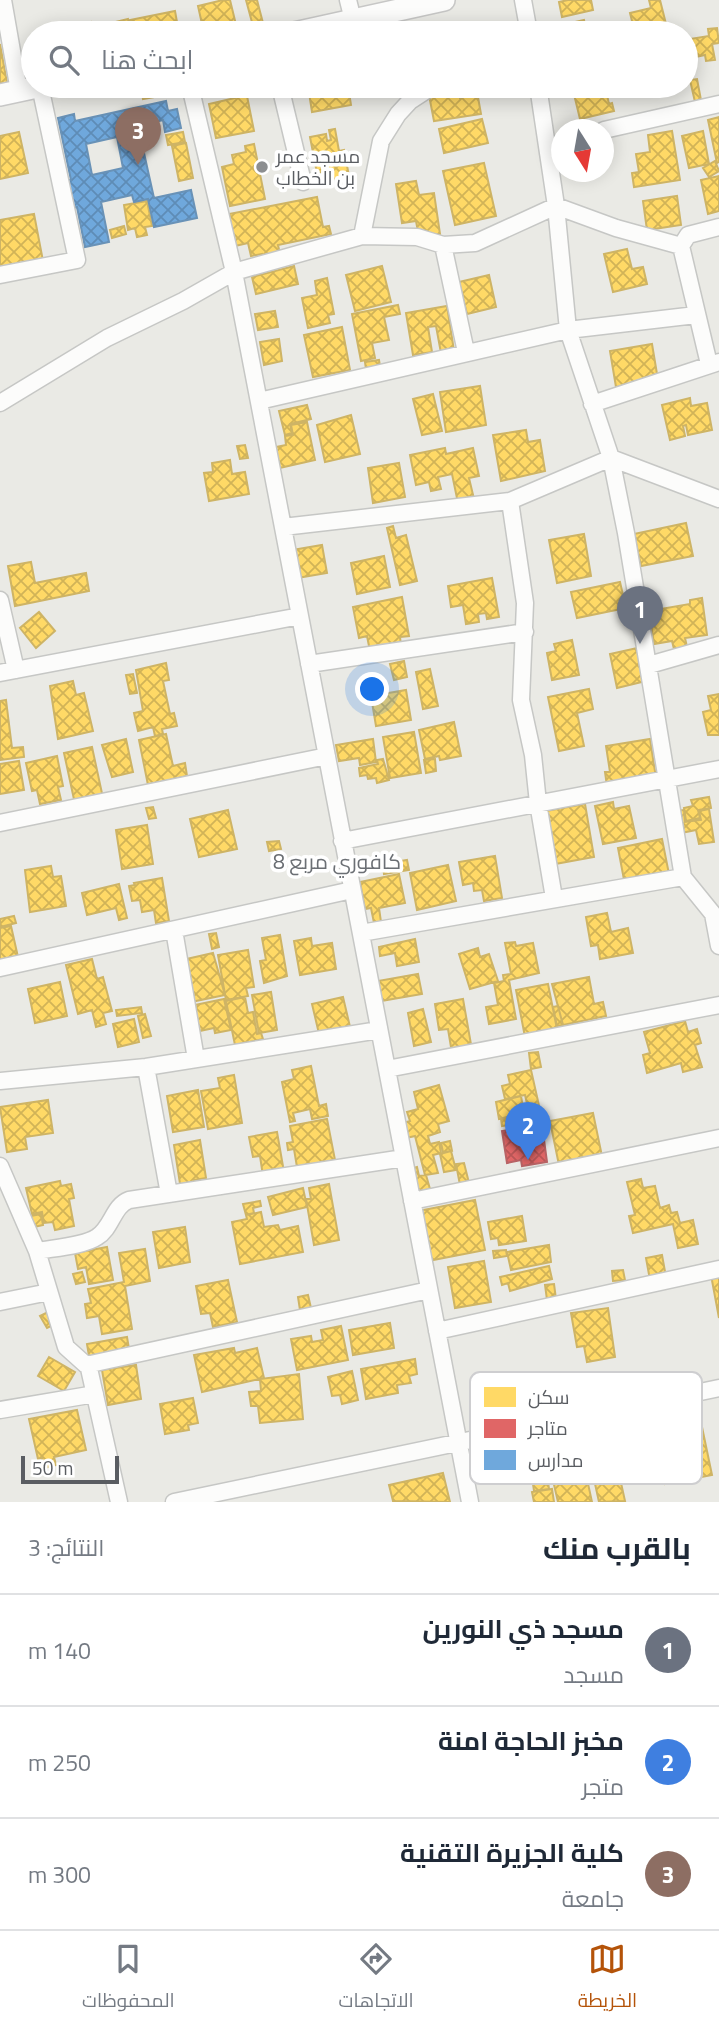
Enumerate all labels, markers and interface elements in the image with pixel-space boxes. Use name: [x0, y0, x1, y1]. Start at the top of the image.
search box: [21, 21, 698, 98]
text: ابحث هنا: [101, 40, 194, 79]
icon: search: [45, 41, 83, 79]
pin: 3: [115, 107, 161, 165]
north arrow: [551, 119, 614, 182]
place label: مسجد عمر بن الخطاب: [275, 141, 360, 192]
marker: مسجد عمر بن الخطاب: [254, 159, 270, 175]
pin: 1: [617, 586, 663, 644]
your location: [355, 672, 389, 706]
district label: كافوري مربع 8: [273, 845, 401, 878]
pin: 2: [505, 1102, 551, 1160]
legend: [470, 1372, 702, 1484]
text: سكن: [528, 1382, 570, 1411]
text: متاجر: [527, 1413, 568, 1442]
text: مدارس: [528, 1445, 583, 1474]
scale bar: [21, 1453, 119, 1485]
text: 50 m: [32, 1453, 73, 1482]
text: بالقرب منك: [543, 1525, 691, 1571]
text: النتائج: 3: [28, 1530, 104, 1565]
text: مسجد ذي النورين: [423, 1609, 624, 1648]
text: 140 m: [28, 1633, 91, 1668]
text: 1: [662, 1633, 674, 1668]
text: مسجد: [563, 1657, 624, 1692]
text: مخبز الحاجة امنة: [438, 1721, 624, 1760]
text: 250 m: [28, 1745, 91, 1780]
text: 2: [662, 1745, 674, 1780]
text: متجر: [582, 1769, 624, 1804]
text: كلية الجزيرة التقنية: [400, 1833, 624, 1872]
text: 300 m: [28, 1857, 91, 1892]
text: 3: [662, 1857, 674, 1892]
text: جامعة: [562, 1881, 624, 1916]
tab: المحفوظات: [82, 1940, 175, 2018]
tab: الاتجاهات: [338, 1940, 414, 2018]
tab: الخريطة: [578, 1940, 637, 2018]

